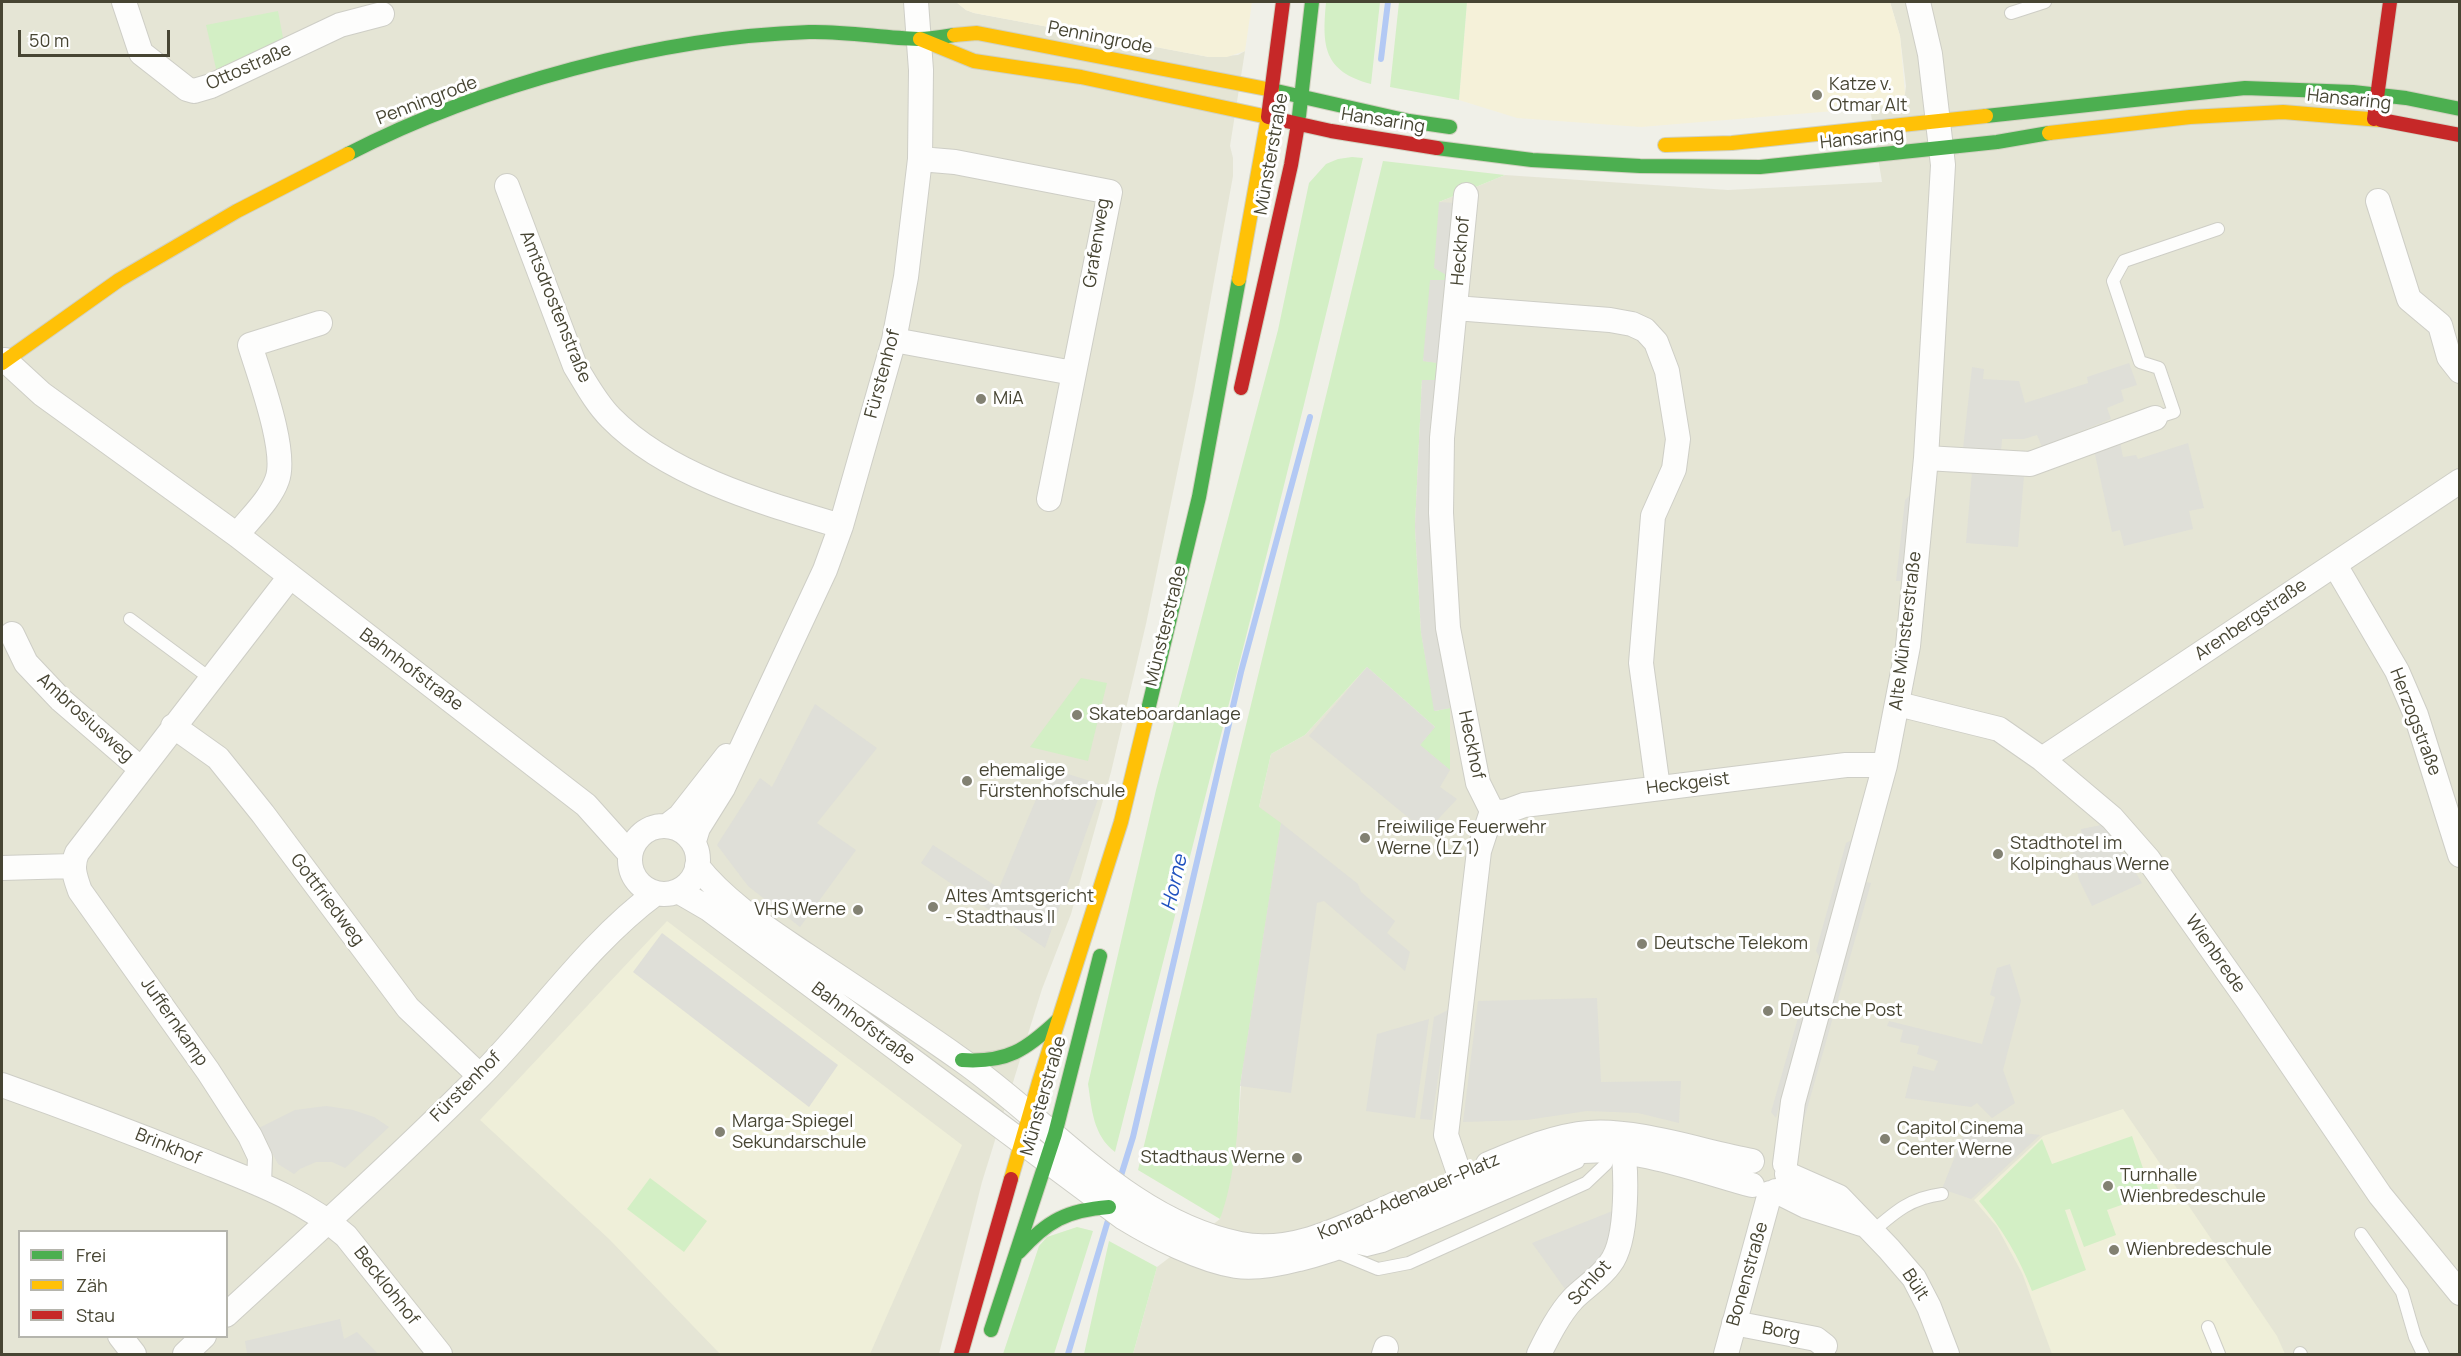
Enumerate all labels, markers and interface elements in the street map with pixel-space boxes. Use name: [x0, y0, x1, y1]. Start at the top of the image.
street label: Penningrode: [1046, 17, 1154, 59]
scale bar: [21, 18, 172, 56]
text: 50 m: [29, 28, 69, 52]
street label: Ottostraße: [203, 39, 295, 95]
street label: Penningrode: [374, 72, 480, 130]
place label: Katze v. Otmar Alt: [1829, 74, 1907, 116]
street label: Hansaring: [2306, 85, 2392, 115]
marker: Katze v. Otmar Alt: [1810, 88, 1824, 102]
street label: Münsterstraße: [1251, 91, 1293, 217]
street label: Hansaring: [1340, 104, 1426, 138]
street label: Hansaring: [1819, 124, 1905, 154]
street label: Grafenweg: [1079, 197, 1115, 289]
street label: Heckhof: [1447, 215, 1475, 287]
street label: Amtsdrostenstraße: [515, 228, 595, 386]
street label: Fürstenhof: [861, 327, 905, 421]
place label: MiA: [993, 388, 1024, 410]
marker: MiA: [974, 392, 988, 406]
street label: Alte Münsterstraße: [1886, 550, 1926, 712]
street label: Münsterstraße: [1141, 563, 1191, 689]
street label: Arenbergstraße: [2191, 575, 2311, 665]
street label: Bahnhofstraße: [355, 624, 467, 716]
street label: Herzogstraße: [2385, 665, 2445, 779]
street label: Ambrosiusweg: [32, 669, 138, 767]
place label: Skateboardanlage: [1089, 704, 1241, 726]
marker: Skateboardanlage: [1070, 708, 1084, 722]
street label: Heckhof: [1453, 709, 1489, 781]
place label: ehemalige Fürstenhofschule: [979, 760, 1125, 802]
street label: Heckgeist: [1645, 768, 1731, 800]
marker: ehemalige Fürstenhofschule: [960, 774, 974, 788]
place label: Freiwilige Feuerwehr Werne (LZ 1): [1377, 817, 1546, 860]
marker: Freiwilige Feuerwehr Werne (LZ 1): [1358, 831, 1372, 845]
place label: Stadthotel im Kolpinghaus Werne: [2010, 833, 2169, 876]
marker: Stadthotel im Kolpinghaus Werne: [1991, 847, 2005, 861]
street label: Gottfriedweg: [285, 850, 369, 950]
water label: Horne: [1157, 853, 1193, 913]
place label: Altes Amtsgericht - Stadthaus II: [945, 886, 1094, 928]
place label: VHS Werne: [754, 899, 846, 921]
marker: Altes Amtsgericht - Stadthaus II: [926, 900, 940, 914]
marker: VHS Werne: [851, 903, 865, 917]
street label: Wienbrede: [2180, 911, 2250, 997]
place label: Deutsche Telekom: [1654, 933, 1808, 955]
marker: Deutsche Telekom: [1635, 937, 1649, 951]
street label: Juffernkamp: [136, 974, 212, 1070]
street label: Bahnhofstraße: [807, 978, 919, 1070]
place label: Deutsche Post: [1780, 1000, 1903, 1022]
marker: Deutsche Post: [1761, 1004, 1775, 1018]
street label: Münsterstraße: [1017, 1034, 1071, 1158]
street label: Fürstenhof: [426, 1047, 506, 1127]
place label: Marga-Spiegel Sekundarschule: [732, 1111, 866, 1154]
place label: Capitol Cinema Center Werne: [1897, 1118, 2023, 1160]
street label: Brinkhof: [132, 1124, 204, 1170]
marker: Marga-Spiegel Sekundarschule: [713, 1125, 727, 1139]
marker: Capitol Cinema Center Werne: [1878, 1132, 1892, 1146]
place label: Stadthaus Werne: [1140, 1147, 1285, 1169]
street label: Konrad-Adenauer-Platz: [1315, 1149, 1503, 1245]
marker: Stadthaus Werne: [1290, 1151, 1304, 1165]
place label: Turnhalle Wienbredeschule: [2120, 1165, 2266, 1208]
marker: Turnhalle Wienbredeschule: [2101, 1179, 2115, 1193]
street label: Bonenstraße: [1723, 1219, 1773, 1329]
legend: [18, 1230, 228, 1338]
place label: Wienbredeschule: [2126, 1239, 2272, 1261]
street label: Becklohhof: [349, 1242, 423, 1330]
text: Frei: [76, 1243, 106, 1267]
marker: Wienbredeschule: [2107, 1243, 2121, 1257]
street label: Schlot: [1564, 1256, 1616, 1310]
street label: Bült: [1897, 1265, 1933, 1305]
text: Zäh: [76, 1273, 108, 1297]
text: Stau: [76, 1303, 115, 1327]
street label: Borg: [1760, 1318, 1802, 1346]

